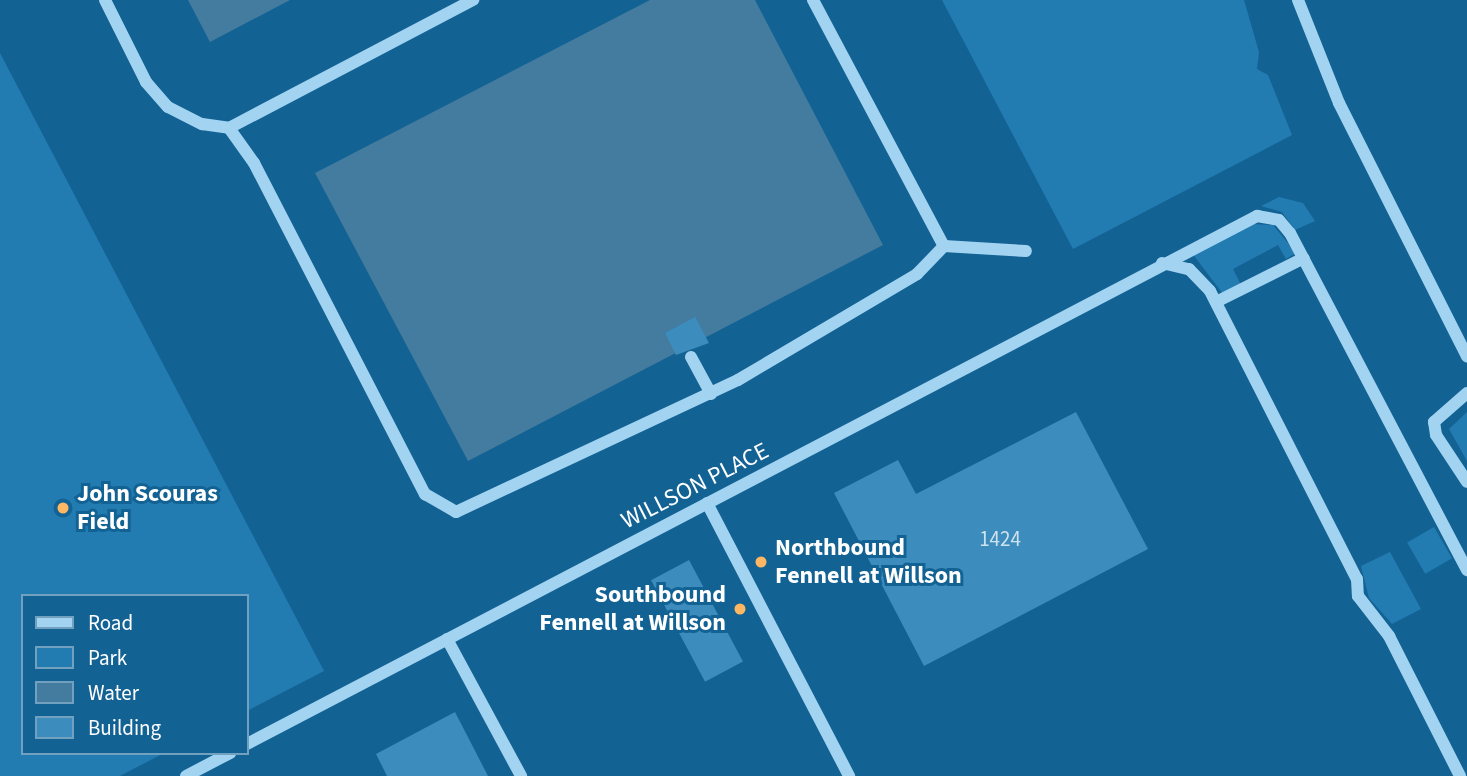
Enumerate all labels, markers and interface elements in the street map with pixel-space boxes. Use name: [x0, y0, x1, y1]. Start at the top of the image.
street label: WILLSON PLACE: [617, 437, 773, 535]
place label: John Scouras Field: [77, 480, 218, 536]
marker: John Scouras Field: [55, 500, 71, 516]
house number: 1424: [979, 526, 1021, 552]
place label: Northbound Fennell at Willson: [775, 534, 962, 590]
marker: Northbound Fennell at Willson: [753, 554, 769, 570]
place label: Southbound Fennell at Willson: [539, 581, 726, 637]
legend: [21, 594, 248, 755]
marker: Southbound Fennell at Willson: [732, 601, 748, 617]
text: Road: [88, 608, 133, 638]
text: Park: [88, 643, 127, 673]
text: Water: [88, 678, 139, 708]
text: Building: [88, 713, 161, 743]

